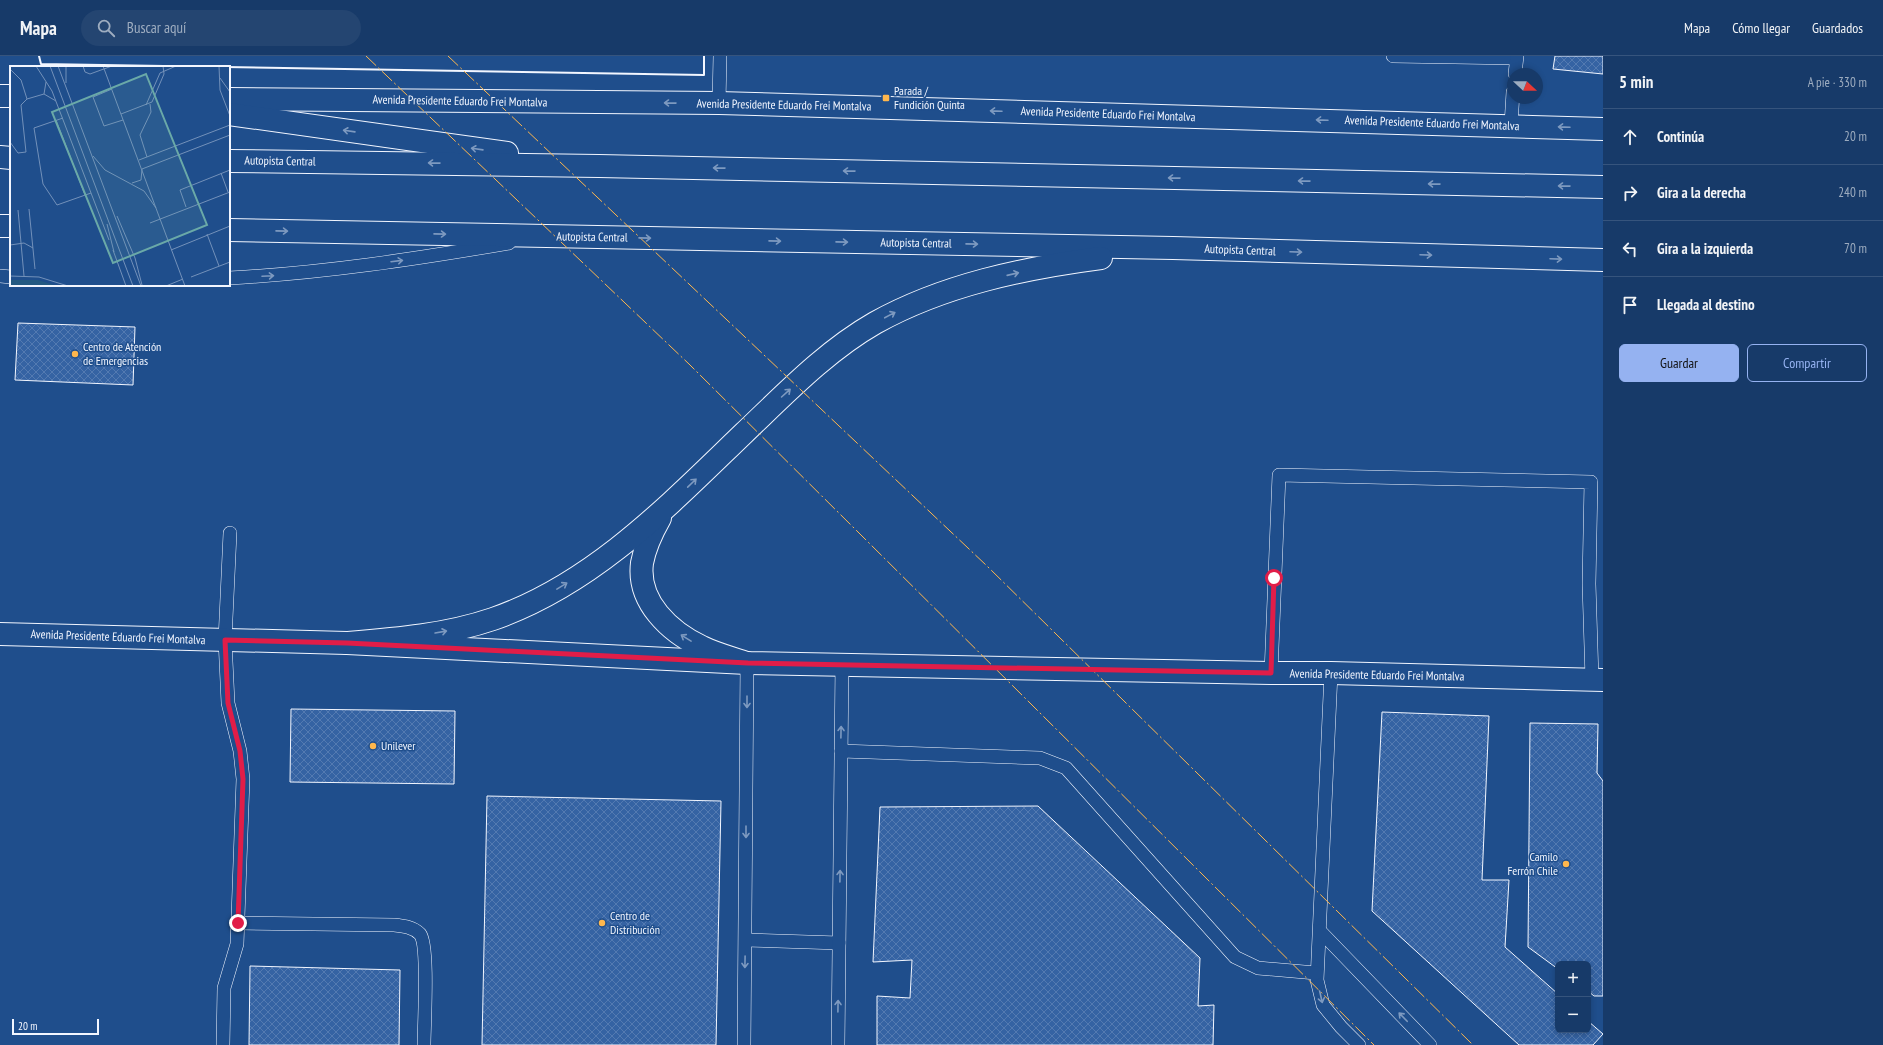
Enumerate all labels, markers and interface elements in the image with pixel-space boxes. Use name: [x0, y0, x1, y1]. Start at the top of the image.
search box: [81, 10, 361, 46]
text: Mapa: [20, 16, 57, 40]
icon: search: [95, 17, 117, 39]
text: Buscar aquí: [127, 18, 186, 37]
text: Mapa: [1684, 19, 1710, 37]
text: Cómo llegar: [1732, 19, 1790, 37]
text: Guardados: [1812, 19, 1863, 37]
inset map: [10, 66, 230, 286]
north arrow: [1507, 68, 1543, 104]
text: 5 min: [1619, 71, 1653, 93]
text: A pie · 330 m: [1808, 74, 1867, 91]
place label: Parada / Fundición Quinta: [894, 83, 965, 112]
street label: Avenida Presidente Eduardo Frei Montalva: [372, 91, 548, 110]
marker: Parada / Fundición Quinta: [881, 93, 891, 103]
street label: Avenida Presidente Eduardo Frei Montalva: [696, 95, 872, 114]
one-way arrow: [664, 99, 677, 107]
street label: Avenida Presidente Eduardo Frei Montalva: [1020, 103, 1196, 124]
one-way arrow: [990, 107, 1003, 115]
street label: Avenida Presidente Eduardo Frei Montalva: [1344, 112, 1520, 133]
one-way arrow: [1316, 116, 1329, 124]
one-way arrow: [1558, 124, 1571, 131]
icon: ahead: [1619, 126, 1641, 148]
one-way arrow: [342, 127, 355, 135]
text: Continúa: [1657, 127, 1704, 146]
text: 20 m: [1844, 128, 1867, 145]
one-way arrow: [471, 145, 484, 153]
street label: Autopista Central: [244, 152, 316, 169]
one-way arrow: [428, 160, 441, 167]
one-way arrow: [713, 164, 726, 172]
one-way arrow: [843, 167, 856, 175]
one-way arrow: [1168, 174, 1181, 182]
one-way arrow: [1298, 177, 1311, 185]
one-way arrow: [1428, 180, 1441, 187]
icon: right: [1619, 182, 1641, 204]
one-way arrow: [1558, 183, 1571, 190]
text: Gira a la derecha: [1657, 183, 1746, 202]
text: 240 m: [1838, 184, 1867, 201]
one-way arrow: [275, 227, 288, 235]
street label: Autopista Central: [556, 228, 628, 245]
one-way arrow: [433, 230, 446, 238]
one-way arrow: [638, 234, 651, 242]
street label: Autopista Central: [880, 234, 952, 251]
one-way arrow: [768, 237, 781, 244]
one-way arrow: [835, 238, 848, 246]
icon: left: [1619, 238, 1641, 260]
text: Gira a la izquierda: [1657, 239, 1753, 258]
one-way arrow: [965, 240, 978, 248]
text: 70 m: [1844, 240, 1867, 257]
street label: Autopista Central: [1204, 241, 1276, 258]
one-way arrow: [1289, 248, 1302, 255]
one-way arrow: [1419, 251, 1432, 259]
one-way arrow: [1549, 255, 1562, 263]
one-way arrow: [390, 257, 403, 265]
one-way arrow: [1006, 269, 1019, 277]
one-way arrow: [261, 272, 274, 280]
icon: arrive: [1619, 294, 1641, 316]
text: Llegada al destino: [1657, 295, 1755, 314]
one-way arrow: [884, 311, 896, 319]
place label: Centro de Atención de Emergencias: [83, 339, 161, 368]
button: Guardar: [1619, 344, 1739, 382]
button: Compartir: [1747, 344, 1867, 382]
marker: Centro de Atención de Emergencias: [70, 349, 80, 359]
one-way arrow: [781, 389, 791, 398]
one-way arrow: [687, 478, 697, 488]
route start: [1265, 569, 1283, 587]
one-way arrow: [556, 582, 567, 590]
street label: Avenida Presidente Eduardo Frei Montalva: [30, 626, 206, 647]
one-way arrow: [434, 628, 447, 636]
one-way arrow: [680, 633, 692, 641]
street label: Avenida Presidente Eduardo Frei Montalva: [1289, 665, 1465, 684]
one-way arrow: [743, 695, 751, 708]
one-way arrow: [838, 726, 845, 739]
place label: Unilever: [381, 738, 416, 753]
marker: Unilever: [368, 741, 378, 751]
one-way arrow: [742, 825, 750, 838]
place label: Camilo Ferrón Chile: [1507, 849, 1558, 878]
marker: Camilo Ferrón Chile: [1561, 859, 1571, 869]
one-way arrow: [836, 870, 844, 883]
place label: Centro de Distribución: [610, 908, 660, 937]
route end: [229, 914, 247, 932]
marker: Centro de Distribución: [597, 918, 607, 928]
one-way arrow: [741, 955, 749, 968]
map controls: [1555, 961, 1591, 1033]
button: +: [1555, 961, 1591, 997]
one-way arrow: [1318, 991, 1325, 1004]
button: −: [1555, 997, 1591, 1033]
one-way arrow: [834, 1000, 842, 1013]
one-way arrow: [1398, 1012, 1408, 1022]
scale bar: [12, 1017, 99, 1036]
text: 20 m: [18, 1019, 37, 1033]

